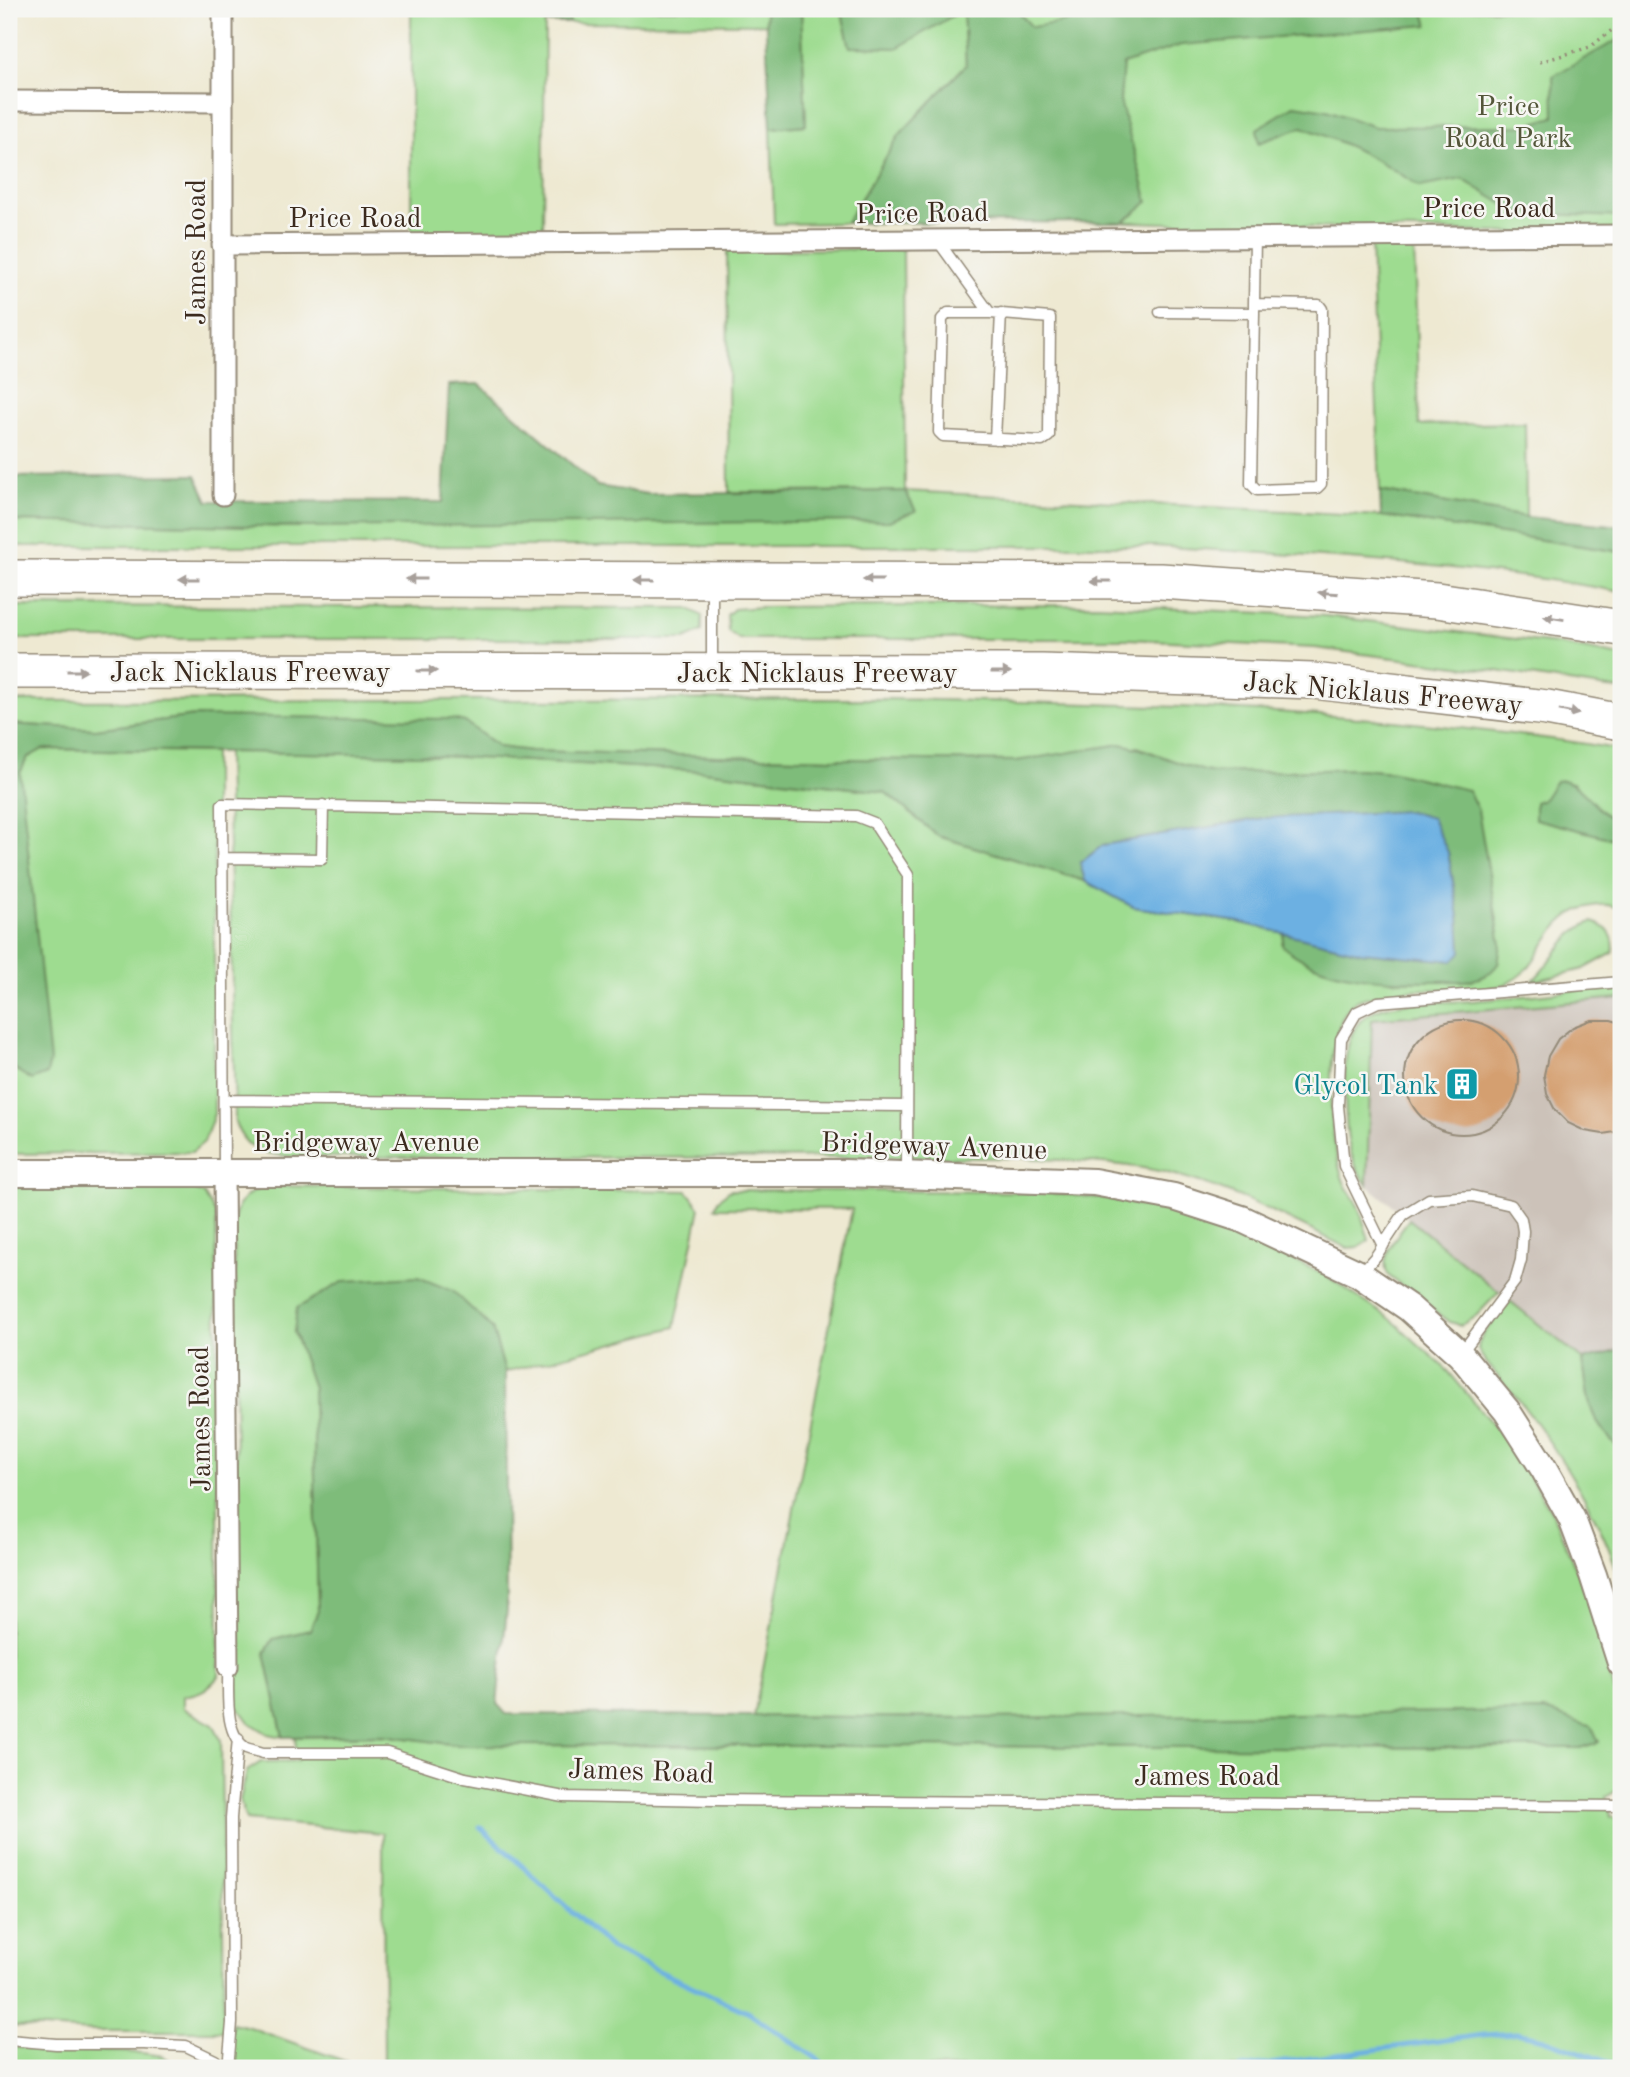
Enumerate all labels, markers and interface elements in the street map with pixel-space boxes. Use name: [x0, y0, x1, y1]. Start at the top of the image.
park label: Price Road Park: [1444, 94, 1572, 154]
street label: James Road: [184, 179, 212, 325]
street label: Price Road: [1422, 196, 1556, 224]
street label: Price Road: [855, 200, 989, 230]
street label: Price Road: [288, 206, 422, 234]
one-way arrow: [178, 573, 200, 585]
one-way arrow: [405, 573, 427, 585]
one-way arrow: [633, 574, 655, 586]
one-way arrow: [862, 574, 884, 586]
one-way arrow: [1089, 575, 1111, 587]
one-way arrow: [1317, 587, 1339, 598]
one-way arrow: [1543, 612, 1565, 623]
street label: Jack Nicklaus Freeway: [109, 660, 391, 688]
street label: Jack Nicklaus Freeway: [676, 661, 958, 689]
one-way arrow: [66, 665, 88, 677]
one-way arrow: [416, 665, 438, 677]
one-way arrow: [990, 666, 1012, 678]
street label: Jack Nicklaus Freeway: [1242, 669, 1524, 721]
one-way arrow: [1558, 707, 1580, 718]
building icon: Glycol Tank: [1443, 1065, 1481, 1103]
place label: Glycol Tank: [1293, 1073, 1438, 1101]
street label: Bridgeway Avenue: [253, 1130, 479, 1158]
street label: Bridgeway Avenue: [820, 1130, 1048, 1166]
street label: James Road: [187, 1345, 217, 1492]
street label: James Road: [567, 1756, 715, 1790]
street label: James Road: [1134, 1764, 1280, 1792]

